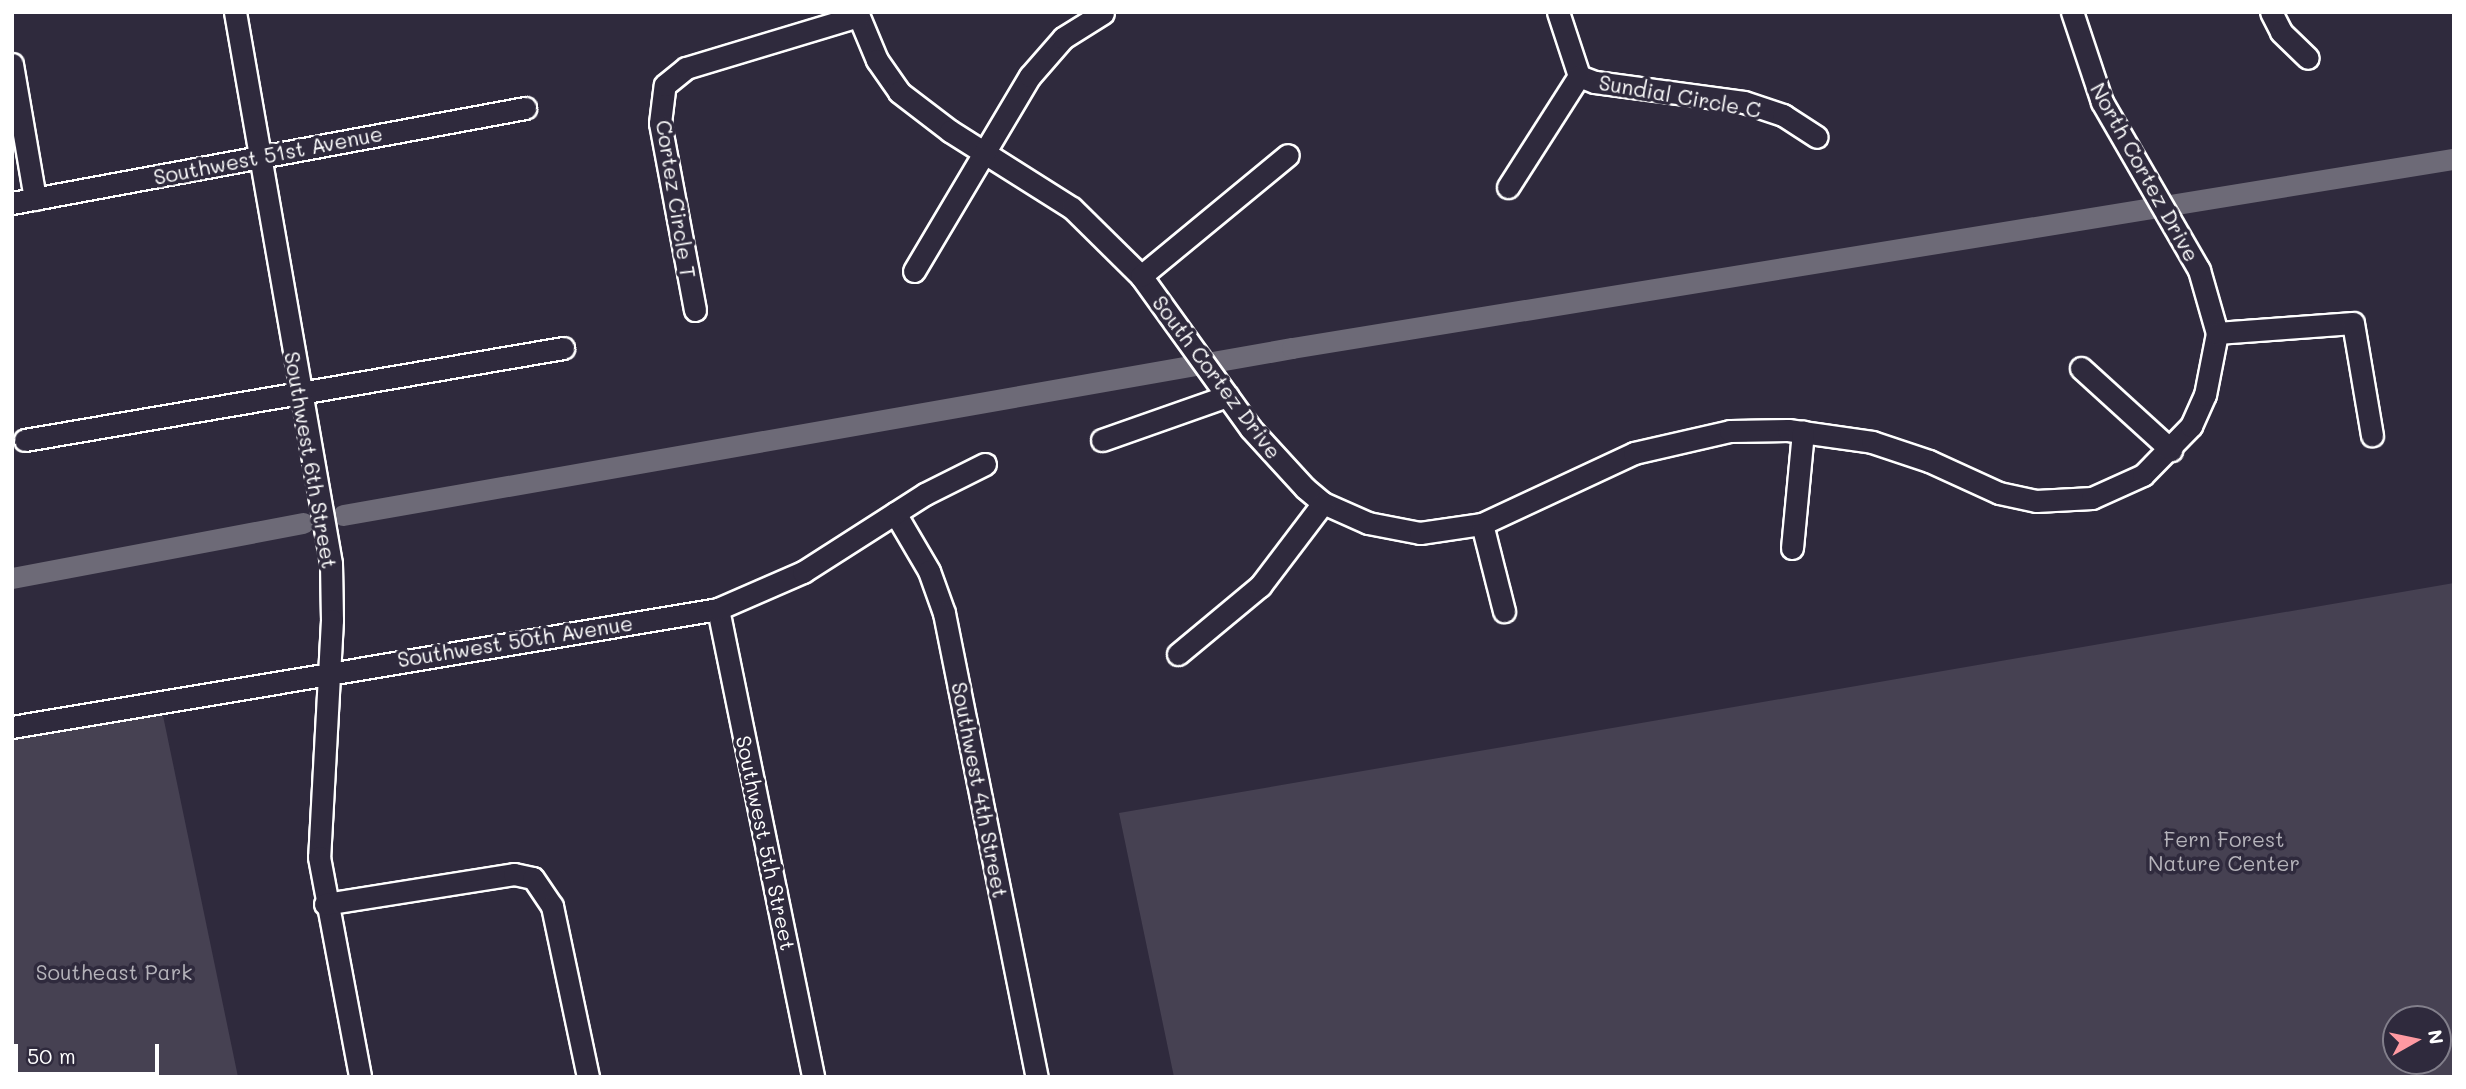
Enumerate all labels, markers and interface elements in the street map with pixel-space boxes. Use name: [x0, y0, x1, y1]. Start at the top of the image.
street label: Sundial Circle C: [1597, 69, 1763, 123]
street label: North Cortez Drive: [2085, 78, 2205, 266]
street label: Cortez Circle T: [651, 118, 701, 280]
street label: Southwest 51st Avenue: [151, 120, 385, 190]
street label: South Cortez Drive: [1147, 290, 1287, 464]
street label: Southwest 6th Street: [280, 350, 342, 570]
street label: Southwest 50th Avenue: [396, 610, 634, 672]
street label: Southwest 4th Street: [947, 680, 1013, 900]
street label: Southwest 5th Street: [731, 733, 801, 953]
park label: Fern Forest Nature Center: [2148, 826, 2300, 876]
park label: Southeast Park: [36, 959, 192, 985]
north arrow: [2382, 1005, 2452, 1075]
text: N: [2423, 1028, 2450, 1046]
scale bar: [18, 1030, 163, 1074]
text: 50 m: [27, 1042, 76, 1069]

